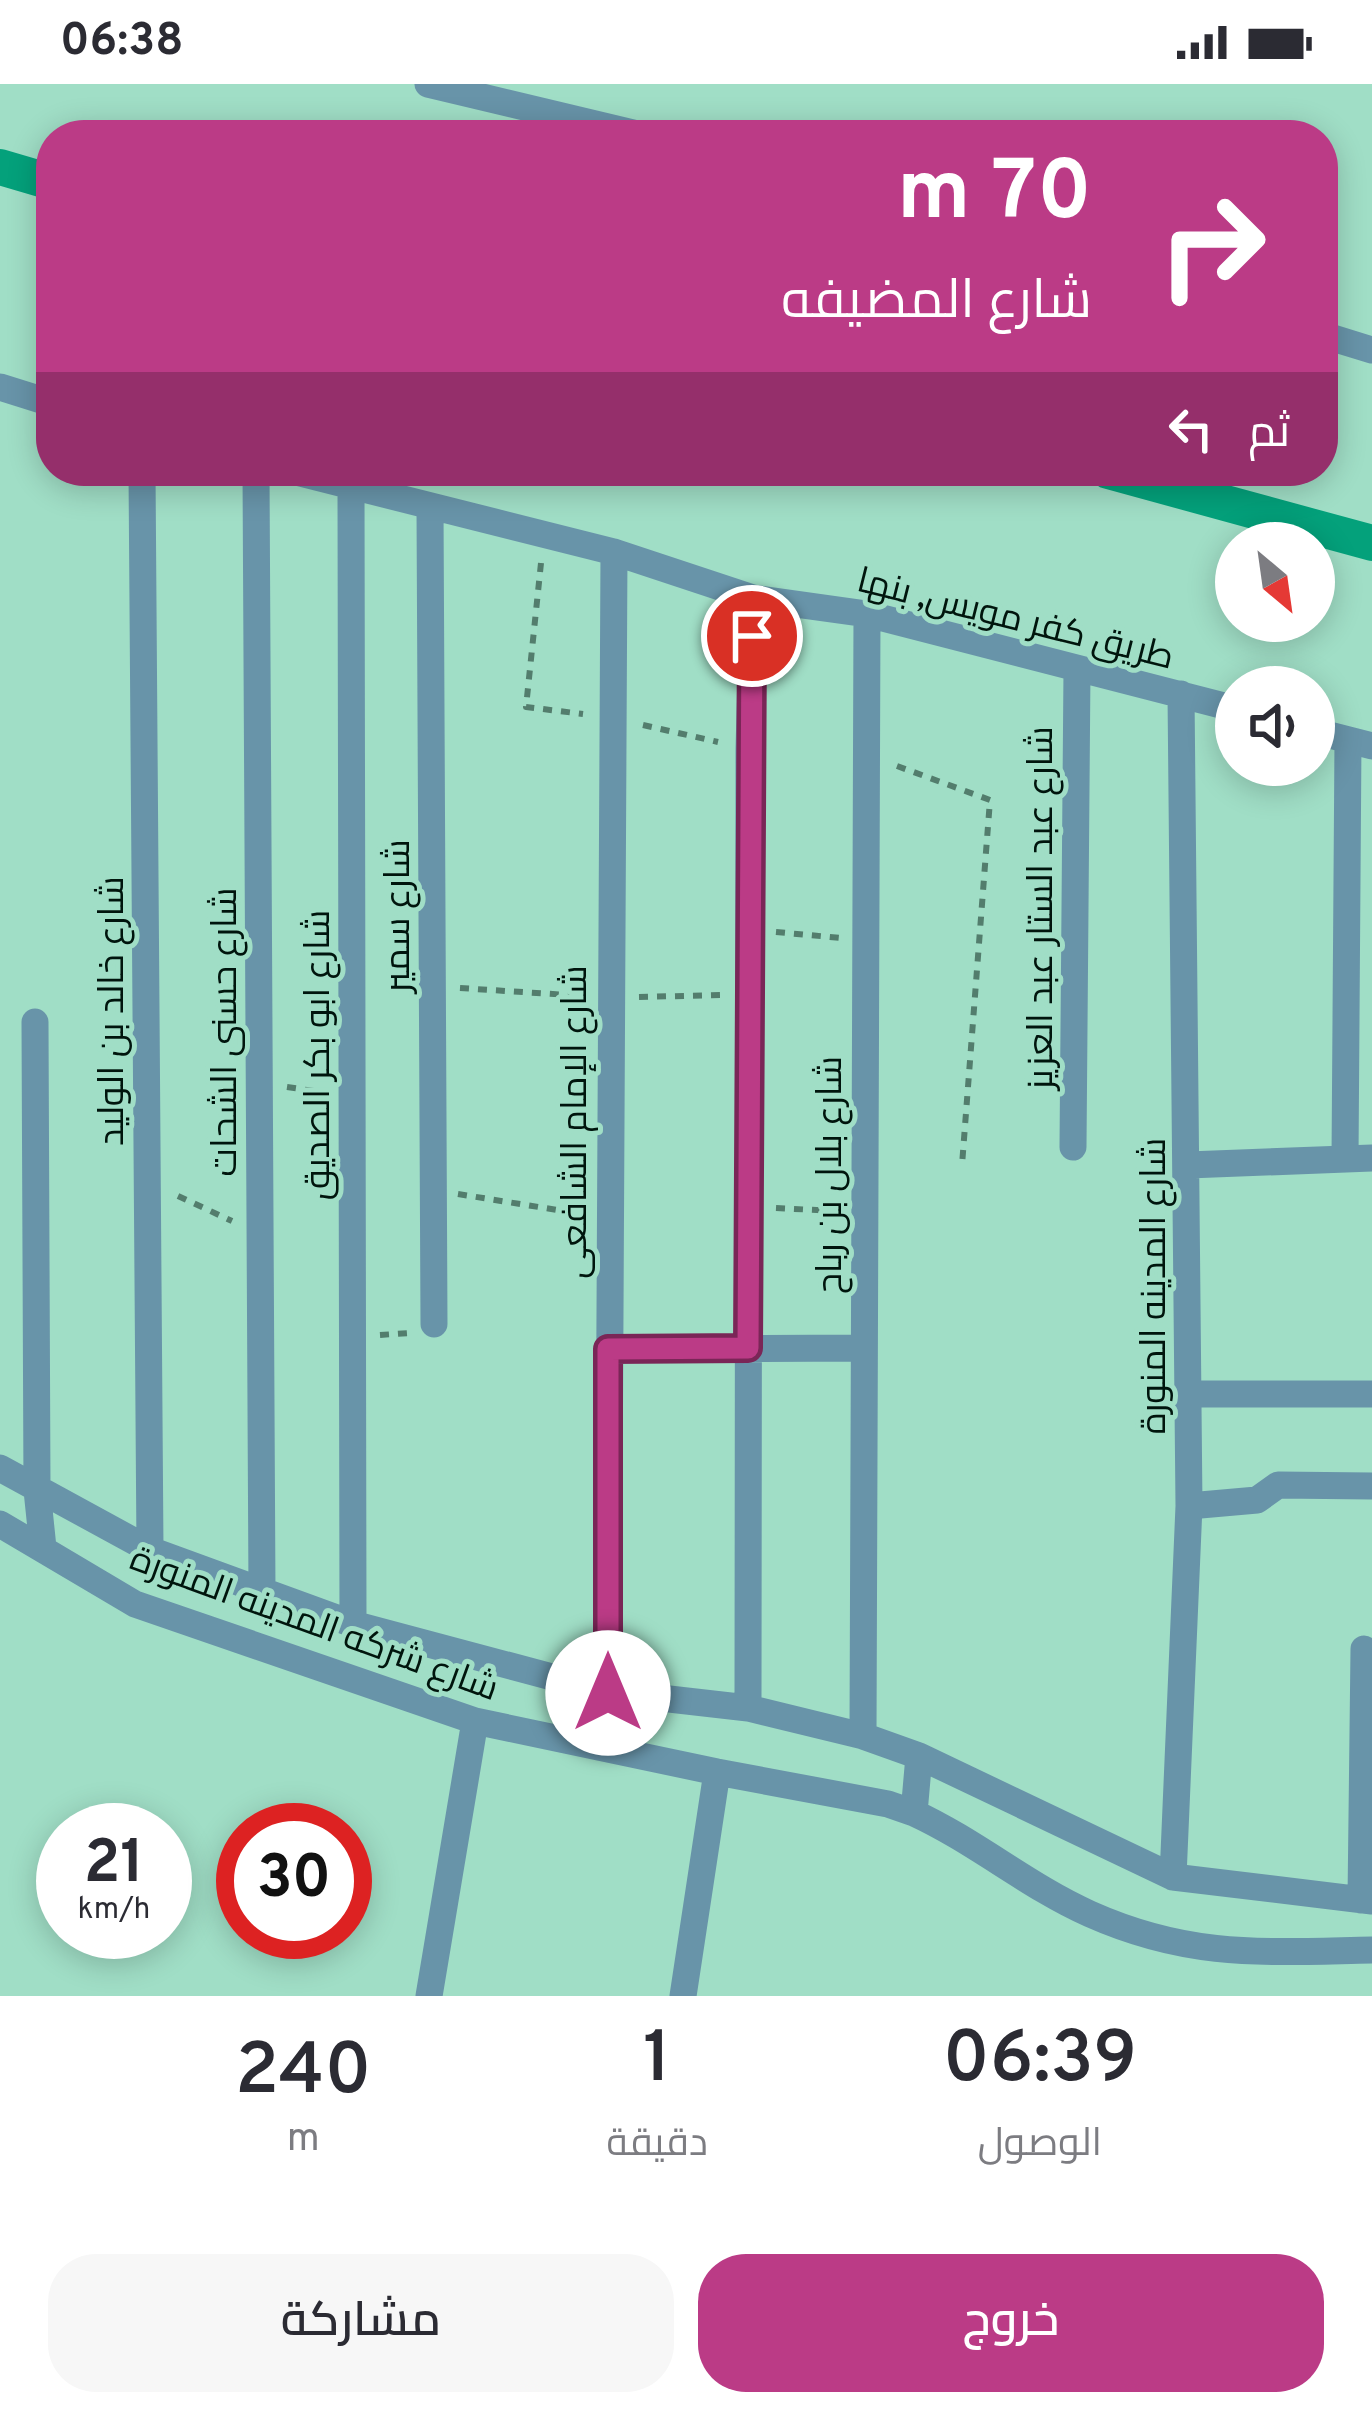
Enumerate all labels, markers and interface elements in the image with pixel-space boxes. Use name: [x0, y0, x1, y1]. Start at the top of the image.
text: 06:38: [60, 14, 183, 71]
text: 70 m: [897, 143, 1092, 249]
icon: right: [1134, 168, 1290, 324]
text: شارع المضيفه: [781, 269, 1092, 338]
icon: left: [1158, 396, 1224, 462]
text: ثم: [1248, 406, 1290, 463]
north arrow: [1215, 522, 1335, 642]
map controls: [1215, 522, 1335, 786]
street label: طريق كفر مويس, بنها: [852, 559, 1178, 683]
pin: [701, 585, 803, 687]
icon: arrive: [719, 603, 785, 669]
button: sound: [1215, 666, 1335, 786]
street label: شارع عبد الستار عبد العزيز: [1020, 726, 1066, 1092]
street label: شارع سمير: [377, 839, 423, 995]
street label: شارع خالد بن الوليد: [91, 876, 137, 1146]
street label: شارع حسنى الشحات: [204, 888, 250, 1176]
street label: شارع ابو بكر الصديق: [297, 910, 343, 1200]
street label: شارع الإمام الشافعى: [554, 965, 600, 1279]
street label: شارع بلال بن رباح: [809, 1056, 855, 1294]
street label: شارع المدينه المنورة: [1133, 1138, 1179, 1434]
street label: شارع شركه المدينه المنورة: [123, 1538, 504, 1714]
position arrow: [545, 1630, 671, 1756]
speed limit sign: 30: [216, 1803, 372, 1959]
text: 21: [84, 1828, 144, 1904]
text: km/h: [78, 1892, 150, 1929]
text: 1: [643, 2016, 671, 2108]
text: 06:39: [943, 2016, 1137, 2108]
text: 240: [235, 2028, 372, 2120]
text: m: [287, 2116, 320, 2165]
text: دقيقة: [606, 2121, 708, 2170]
text: الوصول: [978, 2121, 1102, 2170]
button: مشاركة: [48, 2254, 674, 2392]
button: خروج: [698, 2254, 1324, 2392]

